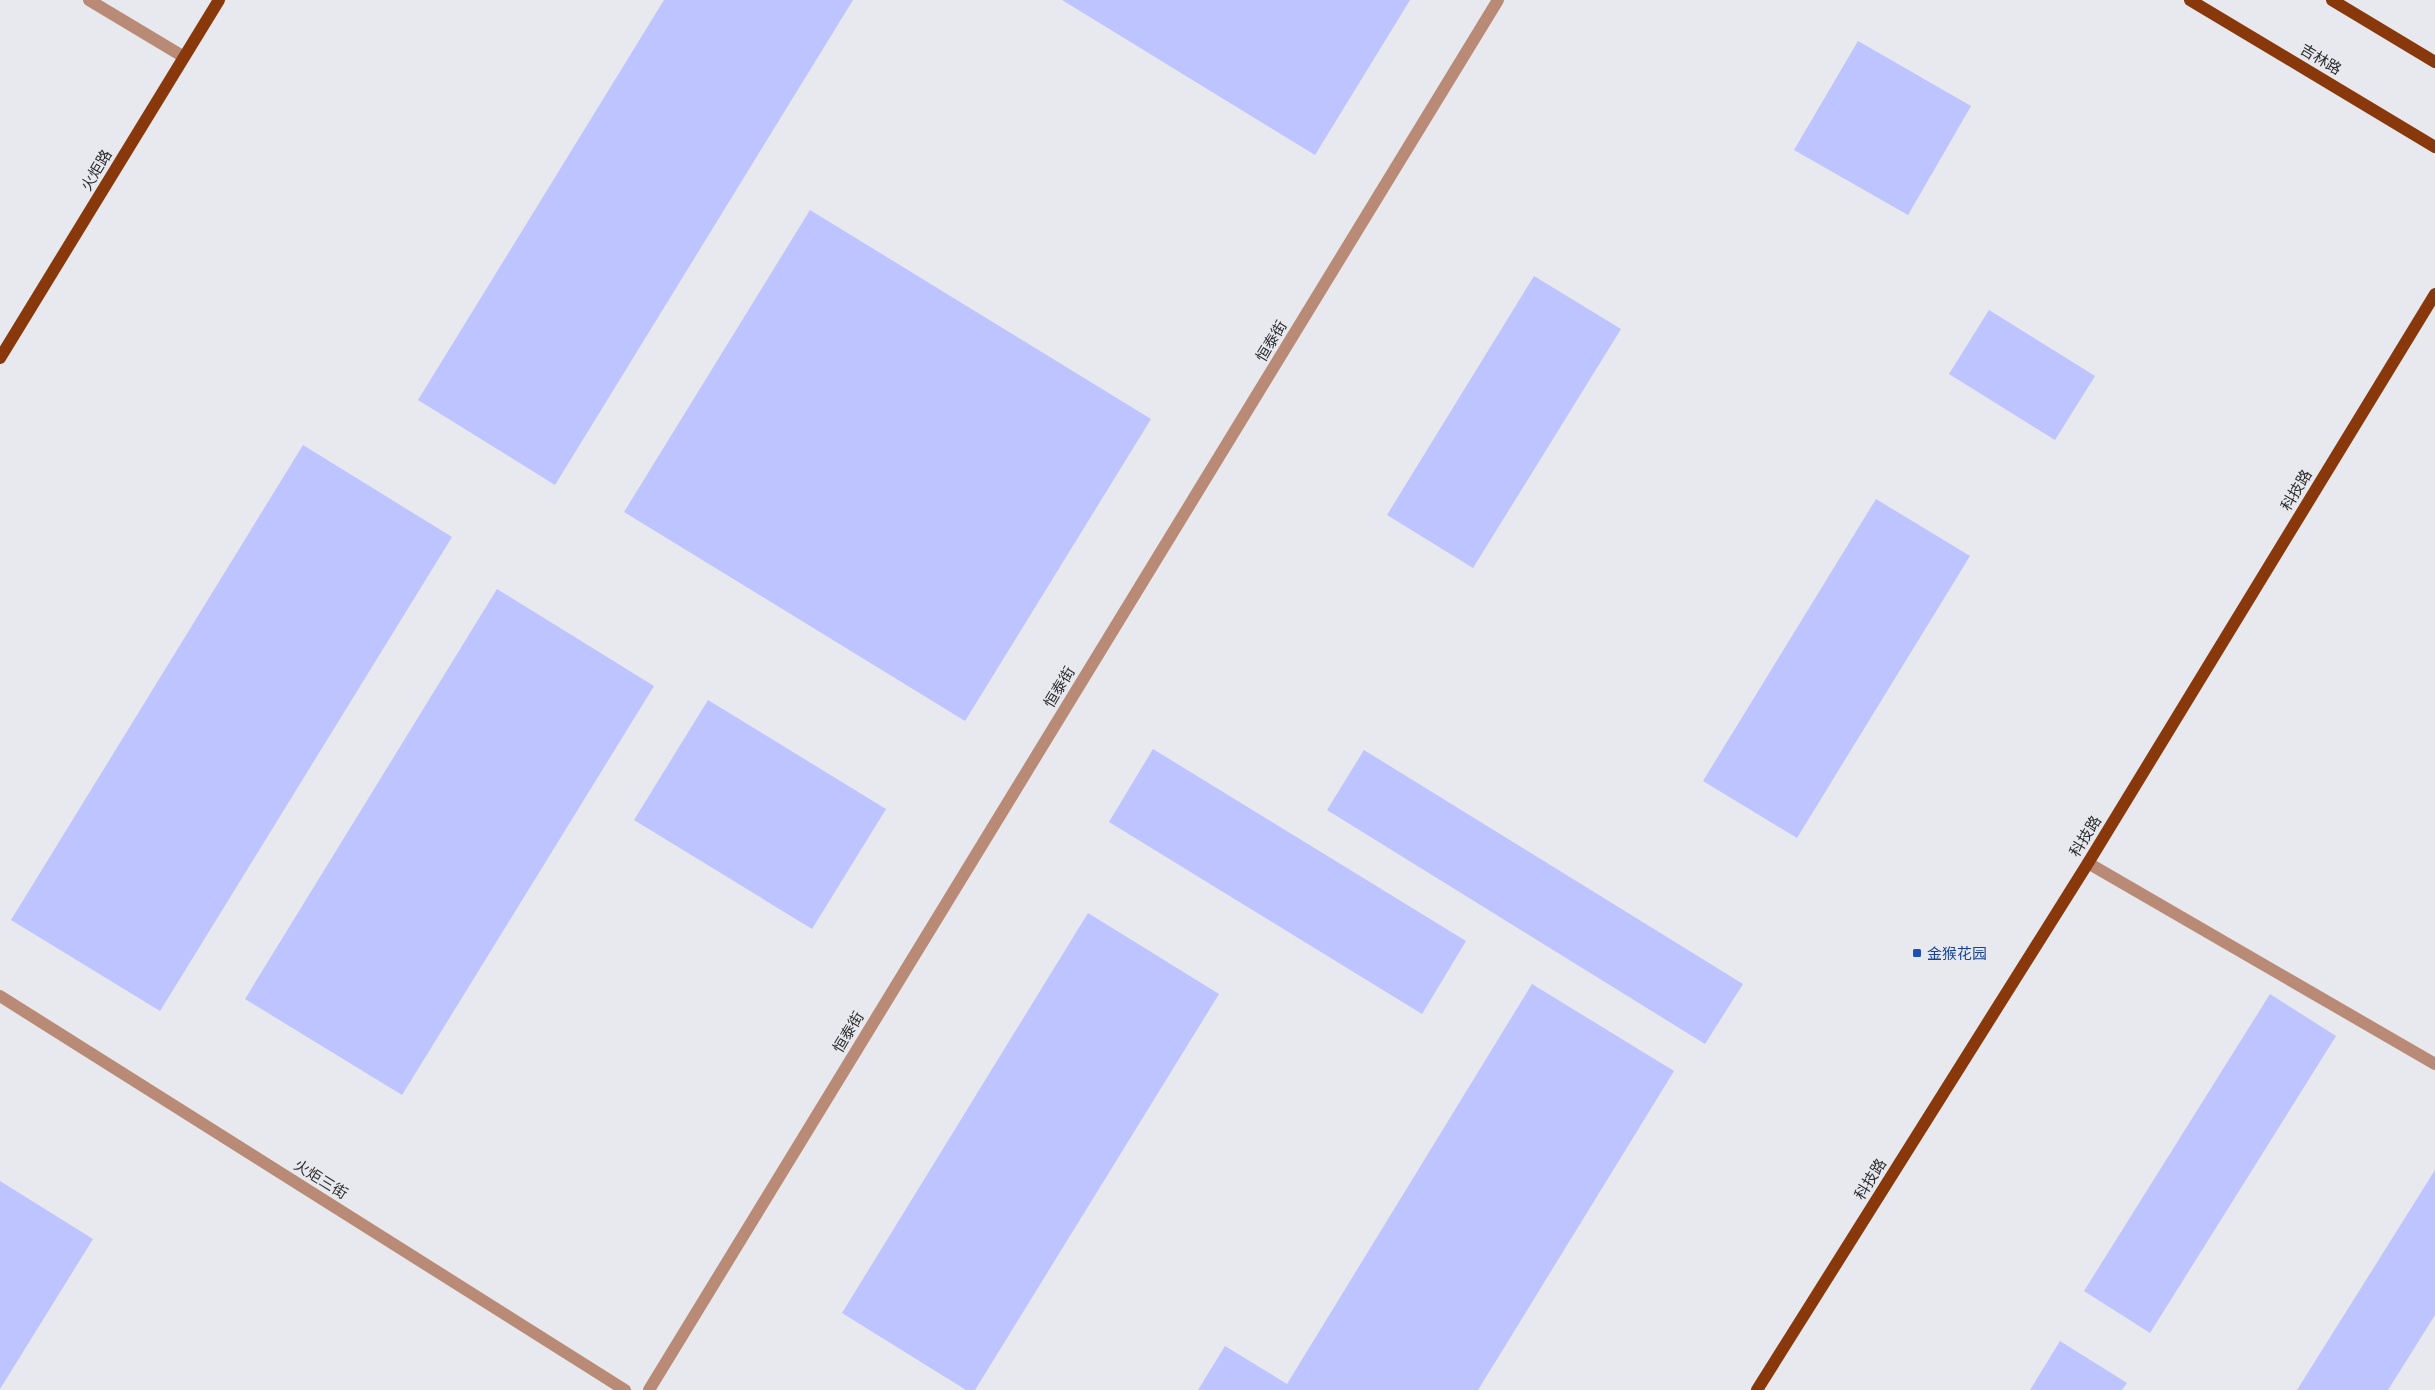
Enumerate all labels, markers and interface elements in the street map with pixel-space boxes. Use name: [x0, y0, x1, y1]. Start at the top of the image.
street label: 吉林路: [2296, 38, 2346, 80]
street label: 火炬路: [75, 145, 117, 195]
street label: 恒泰街: [1250, 316, 1292, 366]
street label: 科技路: [2275, 465, 2317, 515]
street label: 恒泰街: [1038, 662, 1080, 712]
street label: 科技路: [2064, 811, 2106, 861]
place label: 金猴花园: [1927, 943, 1987, 964]
marker: 金猴花园: [1911, 947, 1923, 959]
street label: 恒泰街: [827, 1007, 869, 1057]
street label: 火炬三街: [290, 1154, 352, 1204]
street label: 科技路: [1849, 1154, 1891, 1204]

